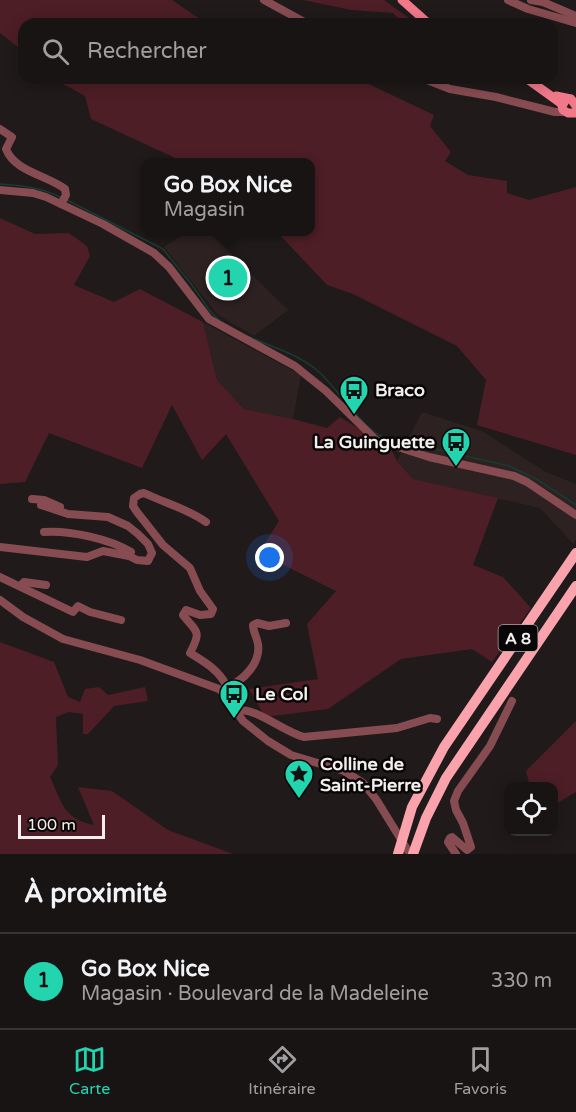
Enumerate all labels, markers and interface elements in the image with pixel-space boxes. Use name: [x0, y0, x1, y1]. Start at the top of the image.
search box: [18, 18, 558, 84]
icon: search: [39, 35, 72, 68]
text: Rechercher: [87, 38, 207, 64]
popup: [141, 158, 315, 236]
text: Go Box Nice: [164, 172, 292, 198]
text: Magasin: [164, 198, 245, 222]
pin: 1: [208, 256, 248, 300]
bus stop icon: Braco: [338, 374, 370, 416]
place label: Braco: [375, 379, 425, 401]
bus stop icon: La Guinguette: [440, 426, 472, 468]
place label: La Guinguette: [313, 431, 435, 453]
your location: [255, 543, 284, 572]
road number: A 8: [498, 625, 538, 651]
bus stop icon: Le Col: [218, 678, 250, 720]
place label: Le Col: [255, 683, 308, 705]
place label: Colline de Saint-Pierre: [320, 753, 421, 796]
place icon: Colline de Saint-Pierre: [283, 758, 315, 800]
map controls: [504, 782, 558, 836]
button: locate: [504, 782, 558, 836]
scale bar: [18, 812, 105, 840]
text: 100 m: [27, 815, 76, 835]
text: À proximité: [24, 878, 167, 909]
text: Go Box Nice: [81, 956, 210, 982]
text: 1: [37, 969, 50, 993]
text: 330 m: [491, 969, 552, 993]
text: Magasin · Boulevard de la Madeleine: [81, 982, 429, 1006]
tab: Carte: [69, 1043, 110, 1099]
tab: Itinéraire: [248, 1043, 316, 1099]
tab: Favoris: [454, 1043, 507, 1099]

